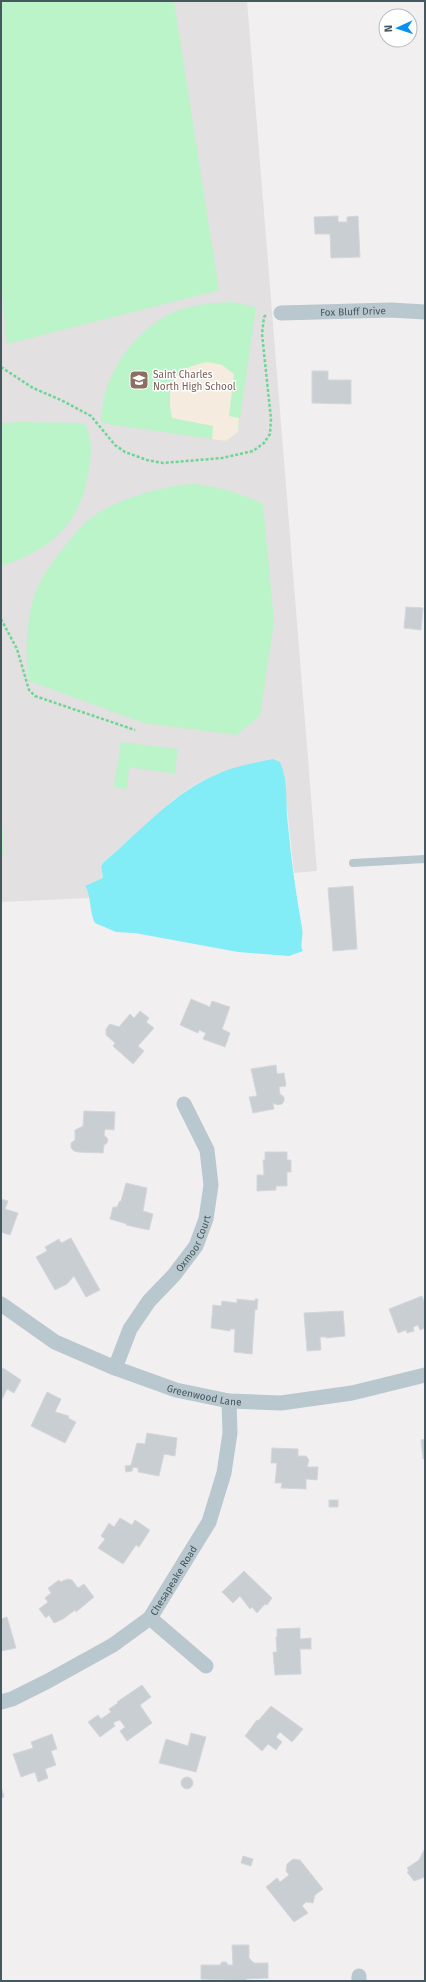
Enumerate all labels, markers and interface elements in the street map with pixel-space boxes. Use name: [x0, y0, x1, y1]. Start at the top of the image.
north arrow: [378, 8, 418, 48]
text: N: [382, 25, 395, 32]
street label: Fox Bluff Drive: [320, 305, 386, 319]
school or university icon: Saint Charles North High School: [128, 369, 150, 391]
place label: Saint Charles North High School: [153, 369, 236, 393]
street label: Oxmoor Court: [174, 1214, 214, 1275]
street label: Greenwood Lane: [165, 1382, 242, 1408]
street label: Chesapeake Road: [148, 1544, 200, 1618]

